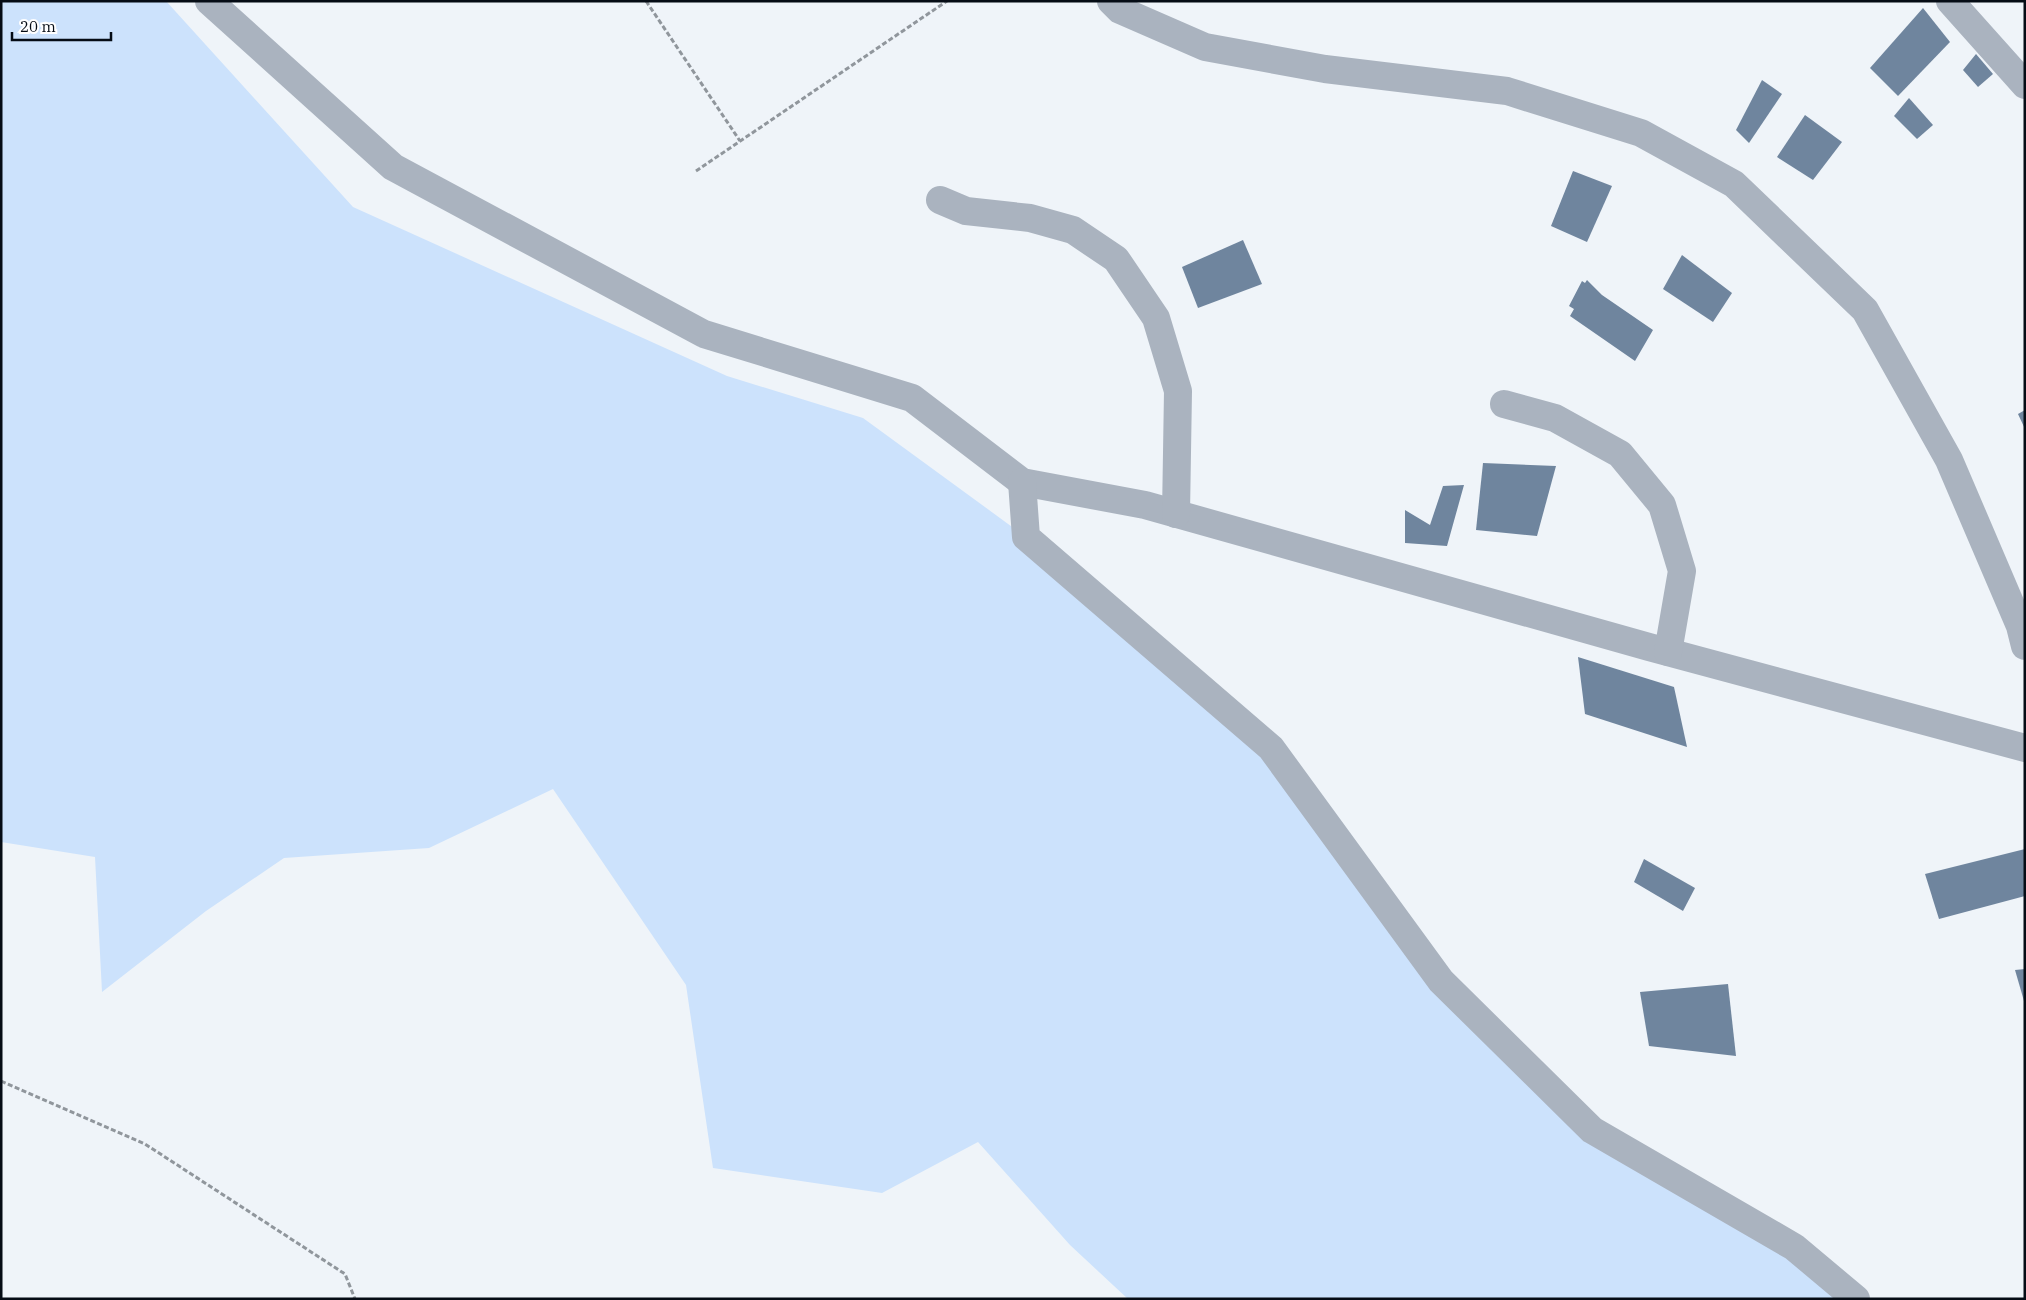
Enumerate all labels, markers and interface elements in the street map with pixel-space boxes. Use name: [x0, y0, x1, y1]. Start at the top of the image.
scale bar: [12, 10, 111, 42]
text: 20 m: [20, 17, 56, 36]

